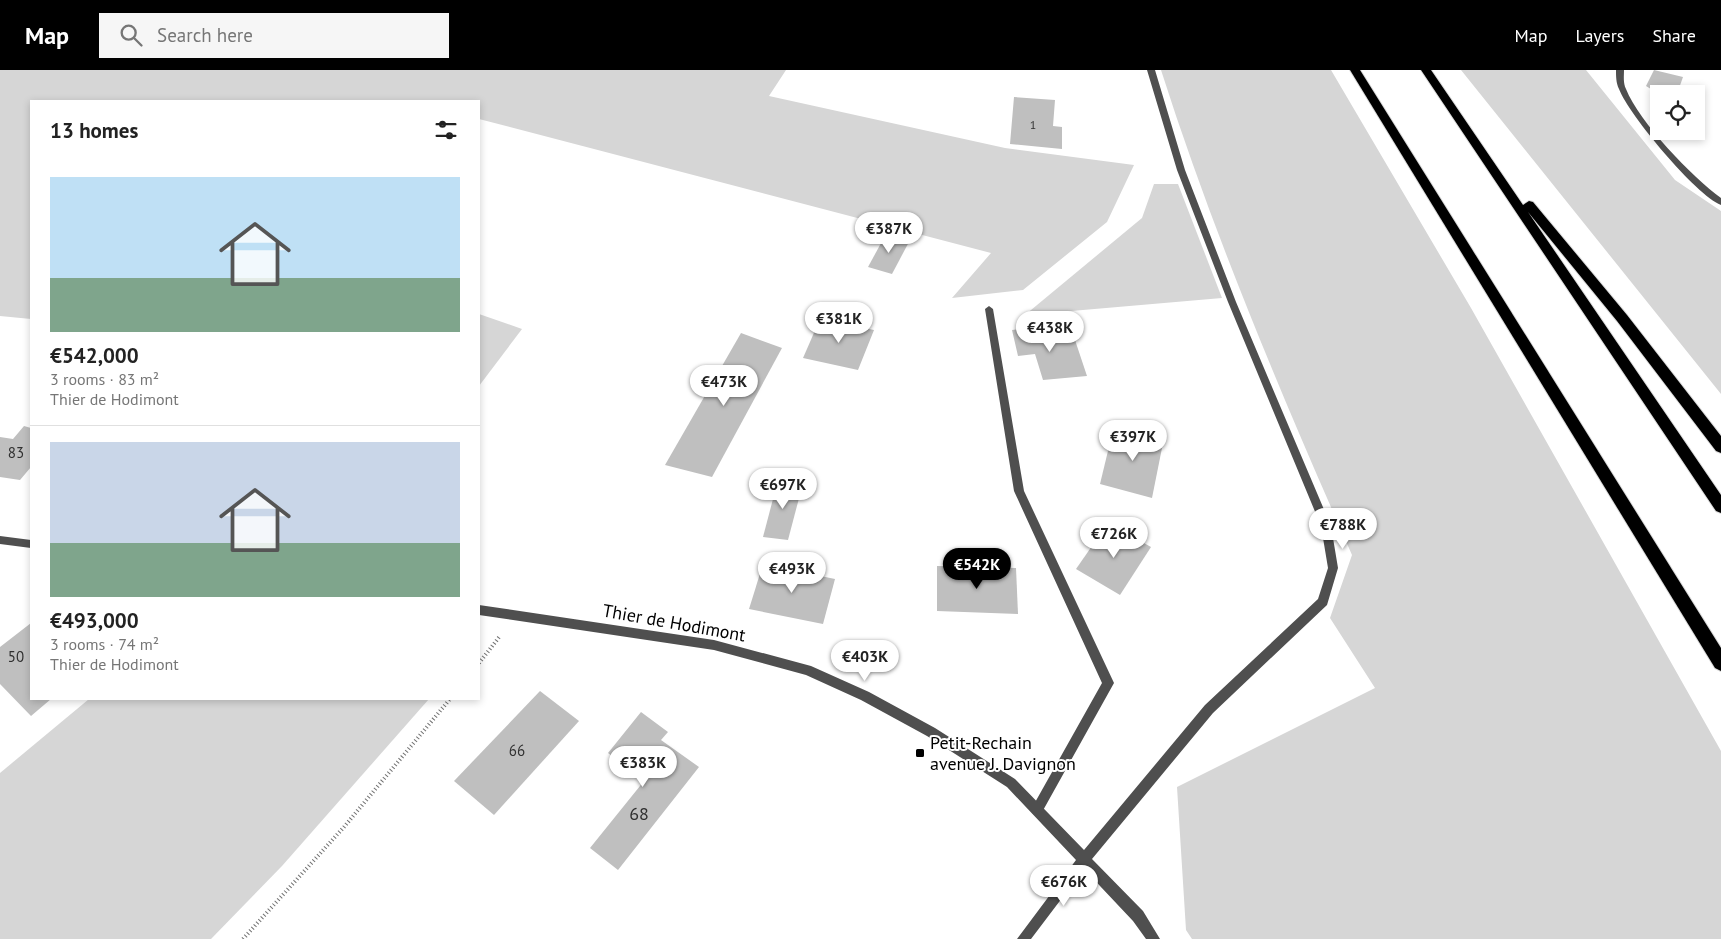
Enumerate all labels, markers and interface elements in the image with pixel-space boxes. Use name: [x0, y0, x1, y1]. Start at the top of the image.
search box: [99, 13, 449, 58]
text: Map: [25, 20, 69, 51]
icon: search: [117, 21, 145, 49]
text: Search here: [157, 23, 253, 47]
text: Map: [1515, 24, 1547, 47]
text: Layers: [1575, 24, 1624, 47]
text: Share: [1652, 24, 1696, 47]
map controls: [1650, 85, 1705, 140]
button: locate: [1650, 85, 1705, 140]
icon: filters: [432, 116, 460, 144]
text: 13 homes: [50, 117, 138, 144]
house number: 1: [1030, 117, 1036, 132]
icon: home: [210, 209, 300, 299]
pin: €387K: [854, 212, 924, 254]
text: €387K: [866, 218, 912, 238]
pin: €381K: [804, 302, 874, 344]
text: €381K: [816, 308, 862, 328]
pin: €438K: [1015, 310, 1085, 353]
text: €438K: [1027, 317, 1073, 337]
text: €542,000: [50, 342, 139, 369]
pin: €473K: [689, 364, 759, 407]
text: 3 rooms · 83 m²: [50, 369, 159, 389]
text: €473K: [701, 371, 747, 391]
text: Thier de Hodimont: [50, 389, 179, 409]
pin: €397K: [1098, 420, 1168, 462]
text: €397K: [1110, 426, 1156, 446]
house number: 83: [8, 443, 24, 462]
pin: €697K: [748, 468, 818, 510]
text: €697K: [760, 474, 806, 494]
icon: home: [210, 475, 300, 565]
pin: €788K: [1308, 508, 1378, 550]
text: €788K: [1320, 514, 1366, 534]
pin: €726K: [1079, 516, 1149, 559]
text: €726K: [1091, 523, 1137, 543]
pin: €542K: [942, 548, 1012, 590]
pin: €493K: [757, 552, 827, 594]
text: €542K: [954, 554, 1000, 574]
text: €493K: [769, 558, 815, 578]
street label: Thier de Hodimont: [601, 599, 747, 646]
text: €493,000: [50, 607, 139, 634]
text: 3 rooms · 74 m²: [50, 634, 159, 654]
pin: €403K: [830, 640, 900, 682]
text: €403K: [842, 646, 888, 666]
house number: 50: [8, 647, 24, 666]
text: Thier de Hodimont: [50, 654, 179, 674]
place label: Petit-Rechain avenue J. Davignon: [930, 731, 1076, 775]
house number: 66: [509, 741, 525, 760]
pin: €383K: [608, 746, 678, 788]
marker: Petit-Rechain avenue J. Davignon: [914, 747, 926, 759]
text: €383K: [620, 752, 666, 772]
house number: 68: [629, 802, 649, 825]
pin: €676K: [1029, 864, 1099, 907]
text: €676K: [1041, 871, 1087, 891]

